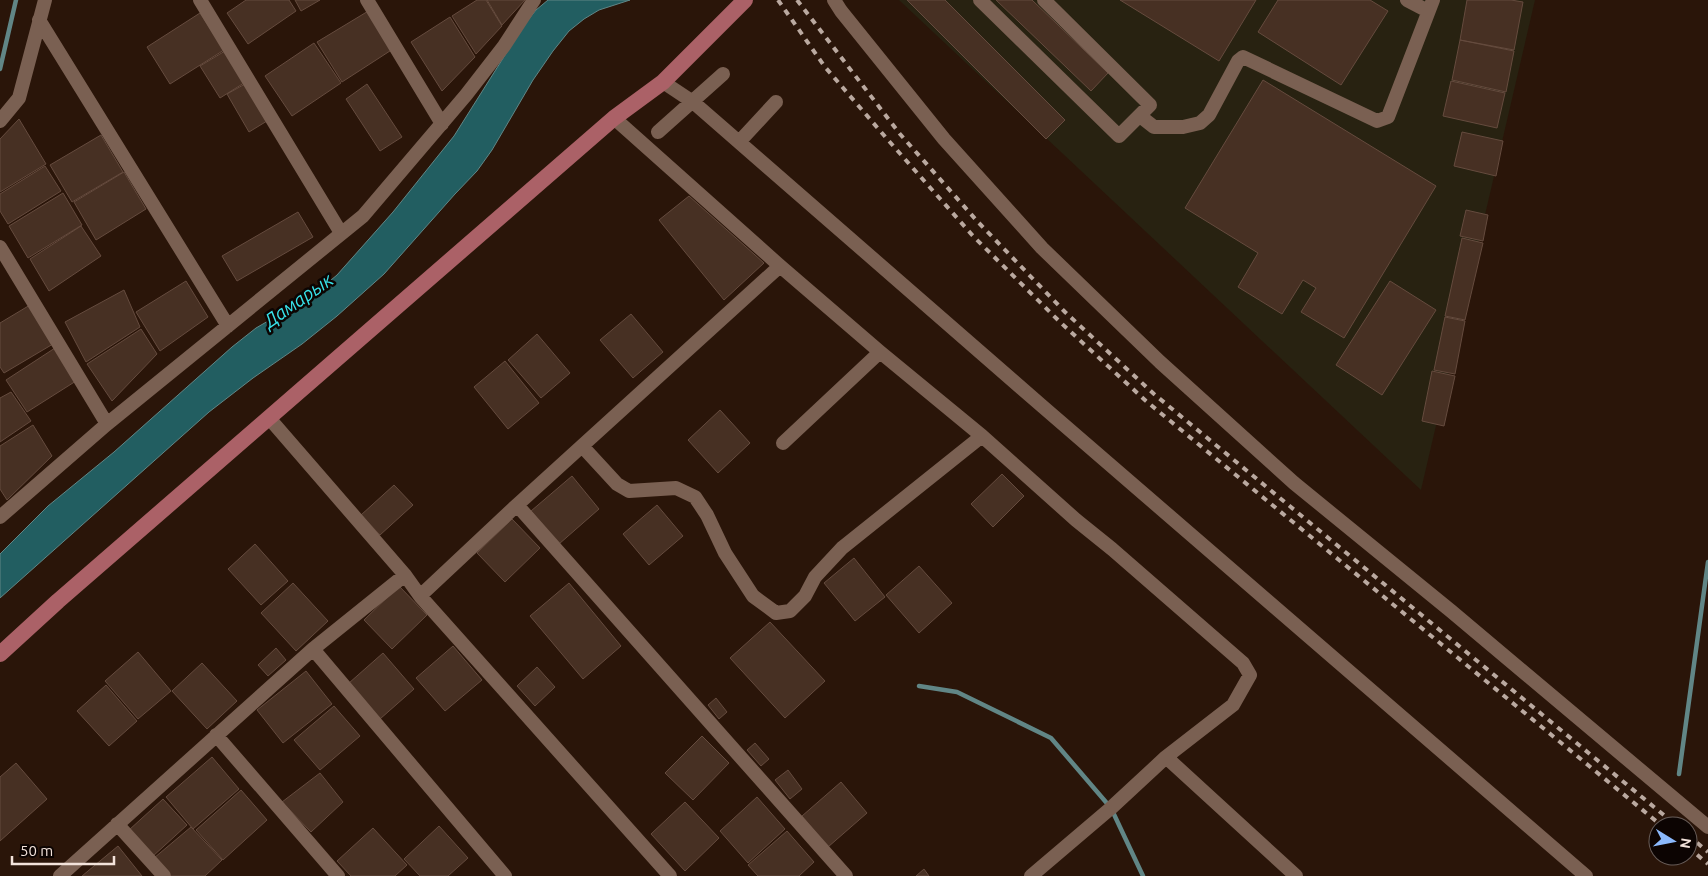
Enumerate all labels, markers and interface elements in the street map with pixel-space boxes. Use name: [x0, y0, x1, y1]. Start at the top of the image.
water label: Дамарык: [257, 268, 337, 333]
north arrow: [1648, 816, 1698, 866]
scale bar: [12, 834, 115, 866]
text: N: [1677, 837, 1695, 850]
text: 50 m: [20, 842, 53, 859]

